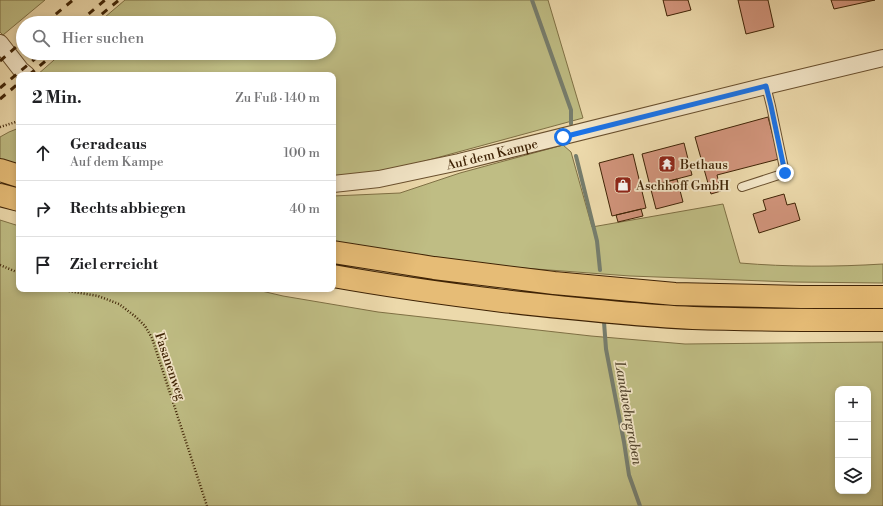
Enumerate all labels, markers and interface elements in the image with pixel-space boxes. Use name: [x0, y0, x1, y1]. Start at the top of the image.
search box: [16, 16, 336, 60]
icon: search: [30, 27, 52, 49]
text: Hier suchen: [62, 29, 144, 48]
text: 2 Min.: [32, 87, 82, 109]
text: Zu Fuß · 140 m: [235, 90, 320, 106]
route start: [554, 128, 572, 146]
text: Geradeaus: [70, 135, 147, 154]
street label: Auf dem Kampe: [444, 136, 540, 174]
icon: ahead: [32, 142, 54, 164]
text: 100 m: [284, 145, 320, 161]
text: Auf dem Kampe: [70, 154, 164, 170]
temple icon: Bethaus: [657, 154, 677, 174]
place label: Bethaus: [679, 157, 728, 173]
route end: [776, 164, 794, 182]
shop icon: Aschhoff GmbH: [613, 175, 633, 195]
place label: Aschhoff GmbH: [635, 178, 730, 194]
icon: right: [32, 198, 54, 220]
text: Rechts abbiegen: [70, 199, 186, 218]
text: 40 m: [290, 201, 320, 217]
icon: arrive: [32, 254, 54, 276]
text: Ziel erreicht: [70, 255, 158, 274]
street label: Fasanenweg: [151, 330, 189, 403]
water label: Landwehrgraben: [610, 359, 646, 466]
map controls: [835, 386, 871, 494]
button: +: [835, 386, 871, 422]
button: −: [835, 422, 871, 458]
button: layers: [835, 458, 871, 494]

